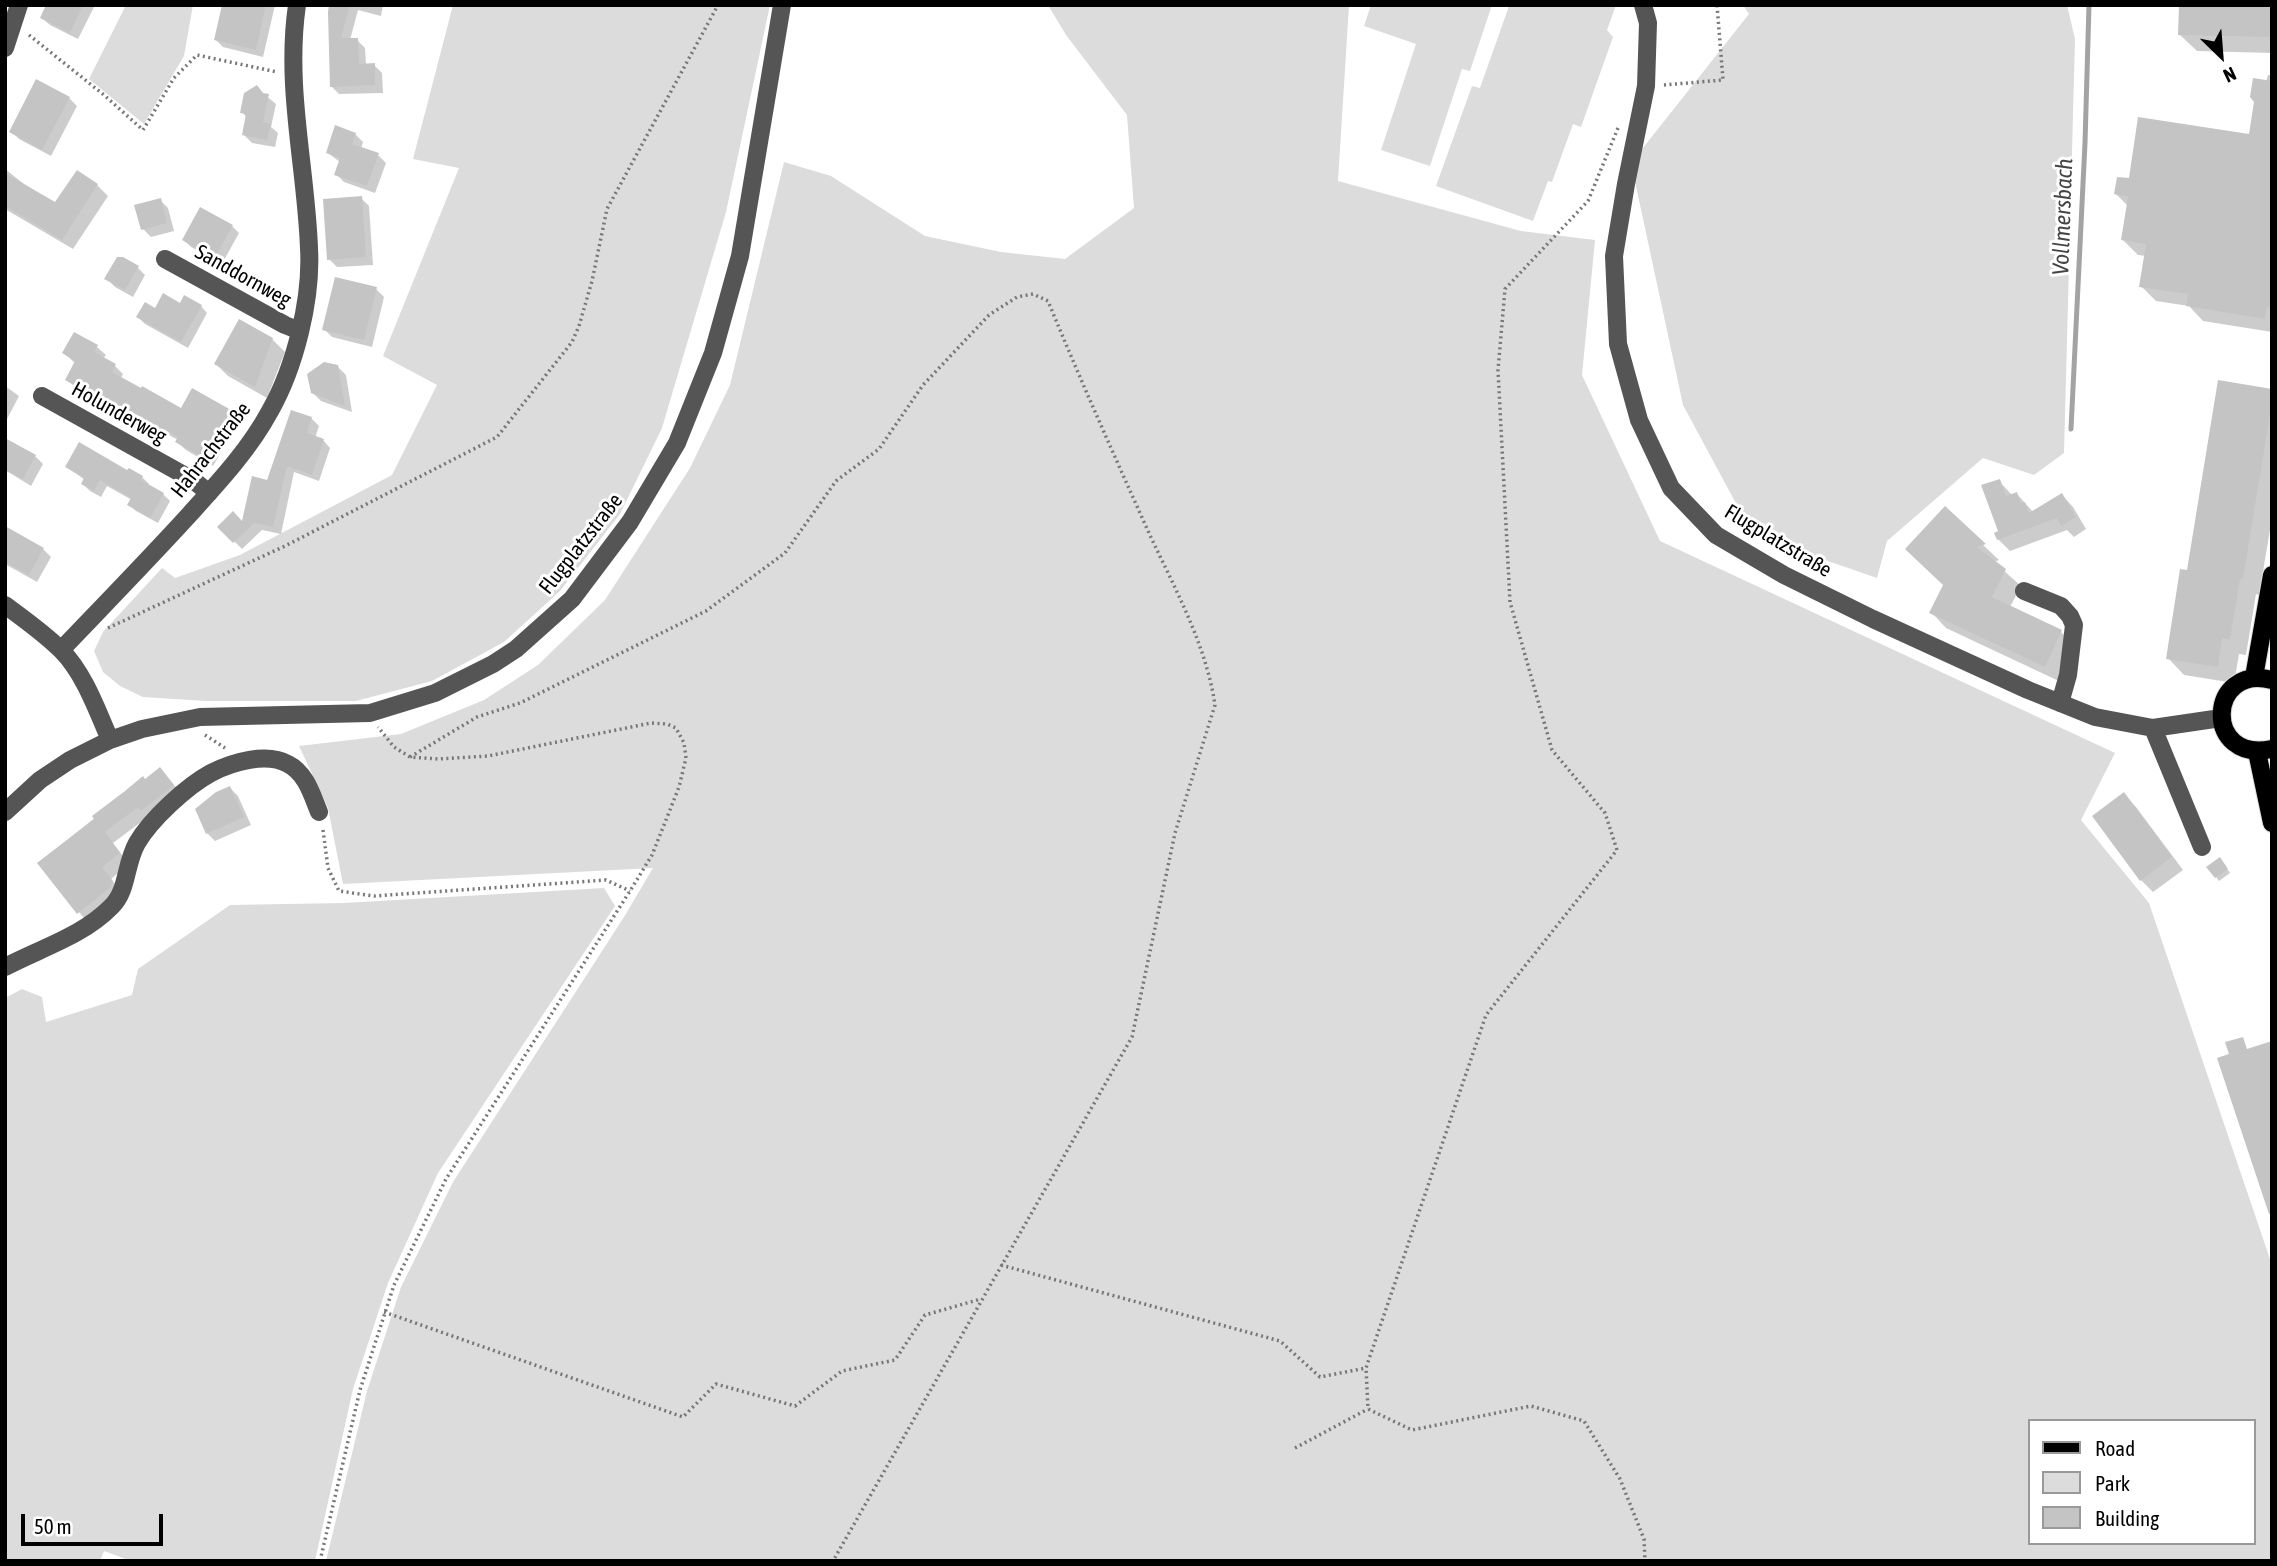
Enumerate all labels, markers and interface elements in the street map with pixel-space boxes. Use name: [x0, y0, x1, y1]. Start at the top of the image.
north arrow: [2186, 21, 2256, 91]
text: N: [2220, 63, 2240, 87]
water label: Vollmersbach: [2047, 158, 2079, 276]
street label: Sanddornweg: [191, 239, 295, 313]
street label: Holunderweg: [67, 377, 171, 449]
street label: Hahrachstraße: [166, 397, 256, 503]
street label: Flugplatzstraße: [534, 489, 628, 599]
street label: Flugplatzstraße: [1720, 499, 1836, 583]
legend: [2028, 1419, 2256, 1545]
text: Road: [2095, 1436, 2135, 1460]
text: Park: [2095, 1471, 2130, 1495]
scale bar: [24, 1500, 166, 1544]
text: Building: [2095, 1506, 2159, 1530]
text: 50 m: [34, 1514, 72, 1538]

